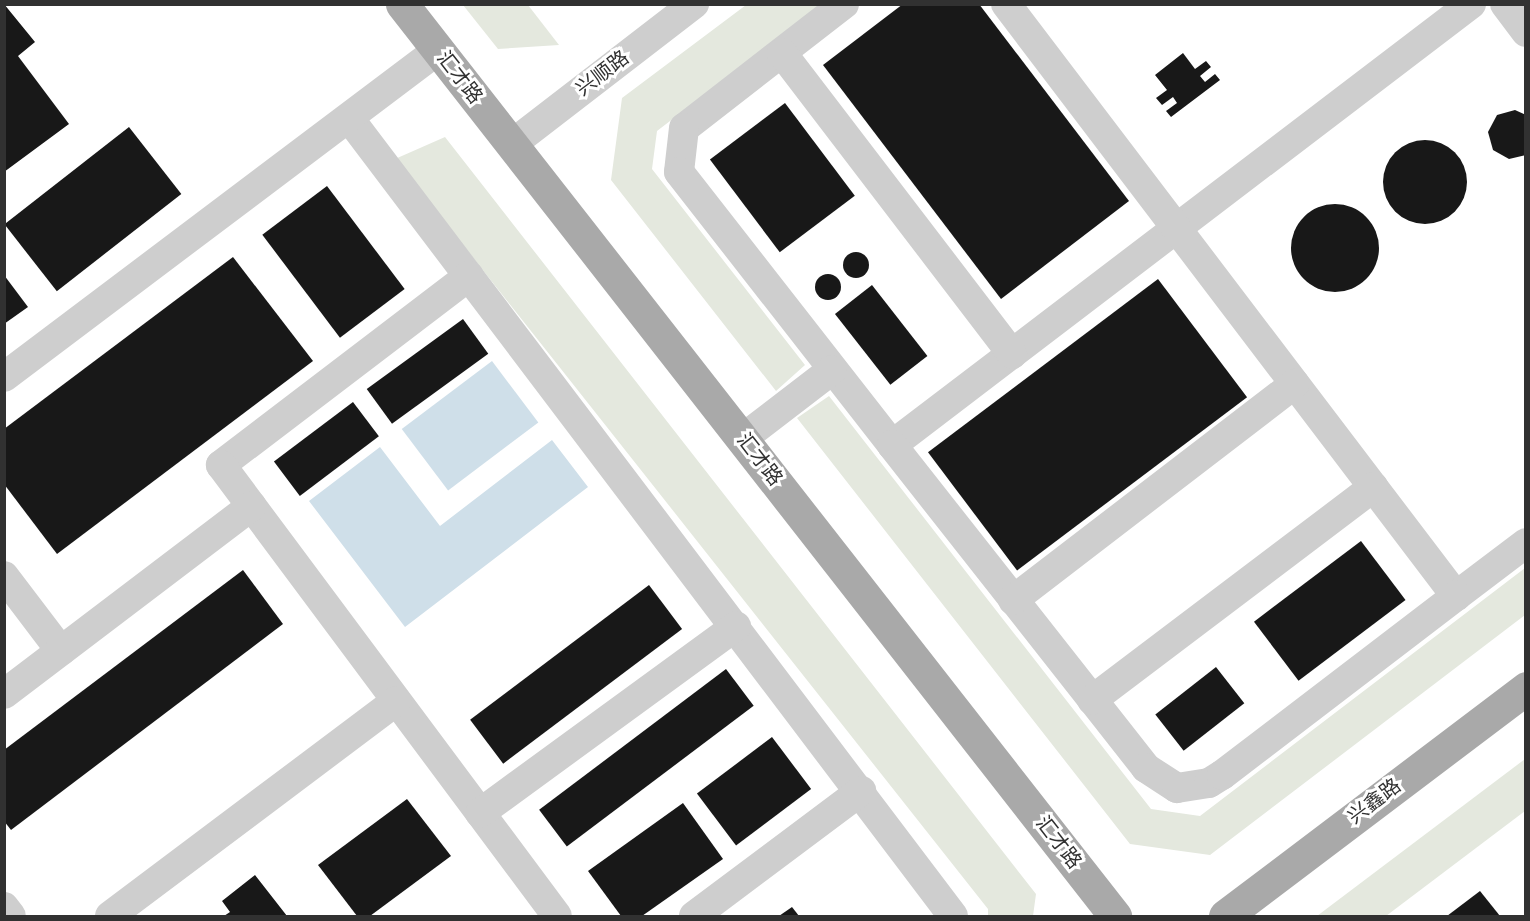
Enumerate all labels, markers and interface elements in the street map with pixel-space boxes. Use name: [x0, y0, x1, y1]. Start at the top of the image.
street label: 兴顺路: [572, 46, 634, 102]
street label: 汇才路: [431, 47, 487, 109]
street label: 汇才路: [731, 429, 787, 491]
street label: 兴鑫路: [1344, 774, 1406, 830]
street label: 汇才路: [1030, 812, 1086, 874]

